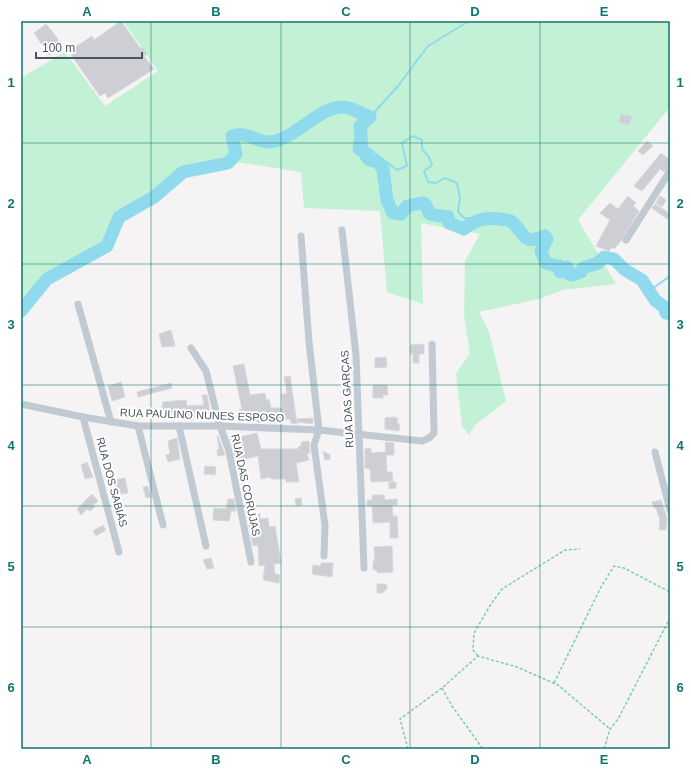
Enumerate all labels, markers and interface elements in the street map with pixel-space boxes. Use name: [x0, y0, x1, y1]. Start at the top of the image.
text: A: [82, 4, 92, 19]
text: B: [211, 4, 221, 19]
text: C: [341, 4, 351, 19]
text: D: [470, 4, 480, 19]
text: E: [600, 4, 609, 19]
scale bar: [36, 34, 142, 60]
text: 100 m: [42, 41, 75, 55]
text: 1: [7, 75, 15, 90]
text: 1: [676, 75, 684, 90]
text: 2: [7, 196, 15, 211]
text: 2: [676, 196, 684, 211]
text: 3: [7, 317, 15, 332]
text: 3: [676, 317, 684, 332]
street label: RUA DAS GARÇAS: [338, 350, 356, 448]
street label: RUA PAULINO NUNES ESPOSO: [120, 406, 285, 424]
street label: RUA DAS CORUJAS: [229, 433, 263, 537]
street label: RUA DOS SABIÁS: [94, 436, 130, 528]
text: 4: [7, 438, 15, 453]
text: 4: [676, 438, 684, 453]
text: 5: [7, 559, 15, 574]
text: 5: [676, 559, 684, 574]
text: 6: [7, 680, 15, 695]
text: 6: [676, 680, 684, 695]
text: A: [82, 752, 92, 767]
text: B: [211, 752, 221, 767]
text: C: [341, 752, 351, 767]
text: D: [470, 752, 480, 767]
text: E: [600, 752, 609, 767]

